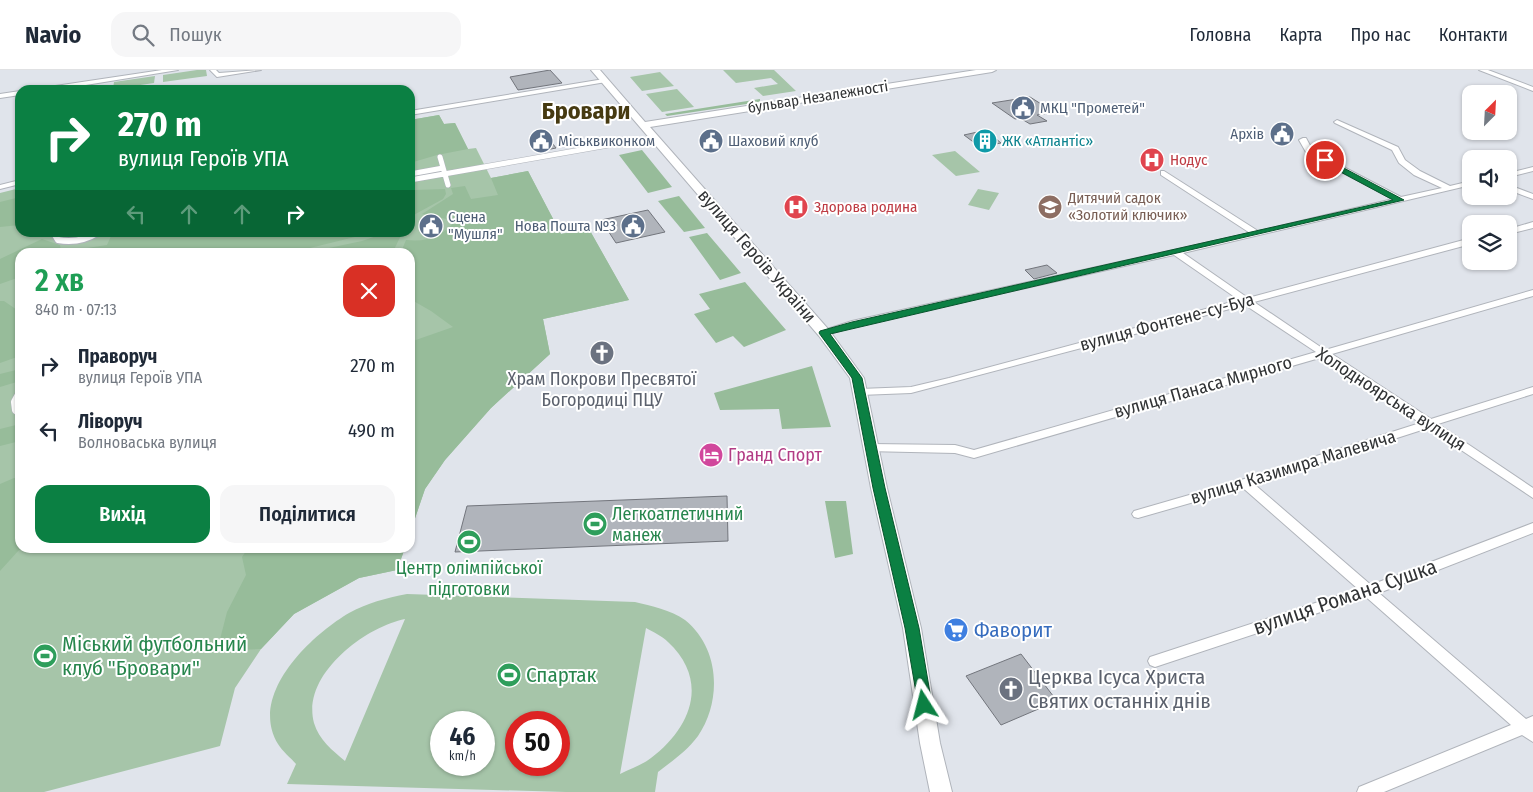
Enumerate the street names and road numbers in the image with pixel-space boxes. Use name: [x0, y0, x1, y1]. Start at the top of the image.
street label: бульвар Незалежності: [747, 77, 889, 117]
street label: вулиця Героїв України: [693, 185, 821, 327]
street label: вулиця Фонтене-су-Буа: [1077, 288, 1257, 356]
street label: Холодноярська вулиця: [1312, 342, 1470, 456]
street label: вулиця Панаса Мирного: [1112, 351, 1294, 423]
street label: вулиця Казимира Малевича: [1188, 425, 1398, 509]
street label: вулиця Романа Сушка: [1250, 553, 1440, 641]

